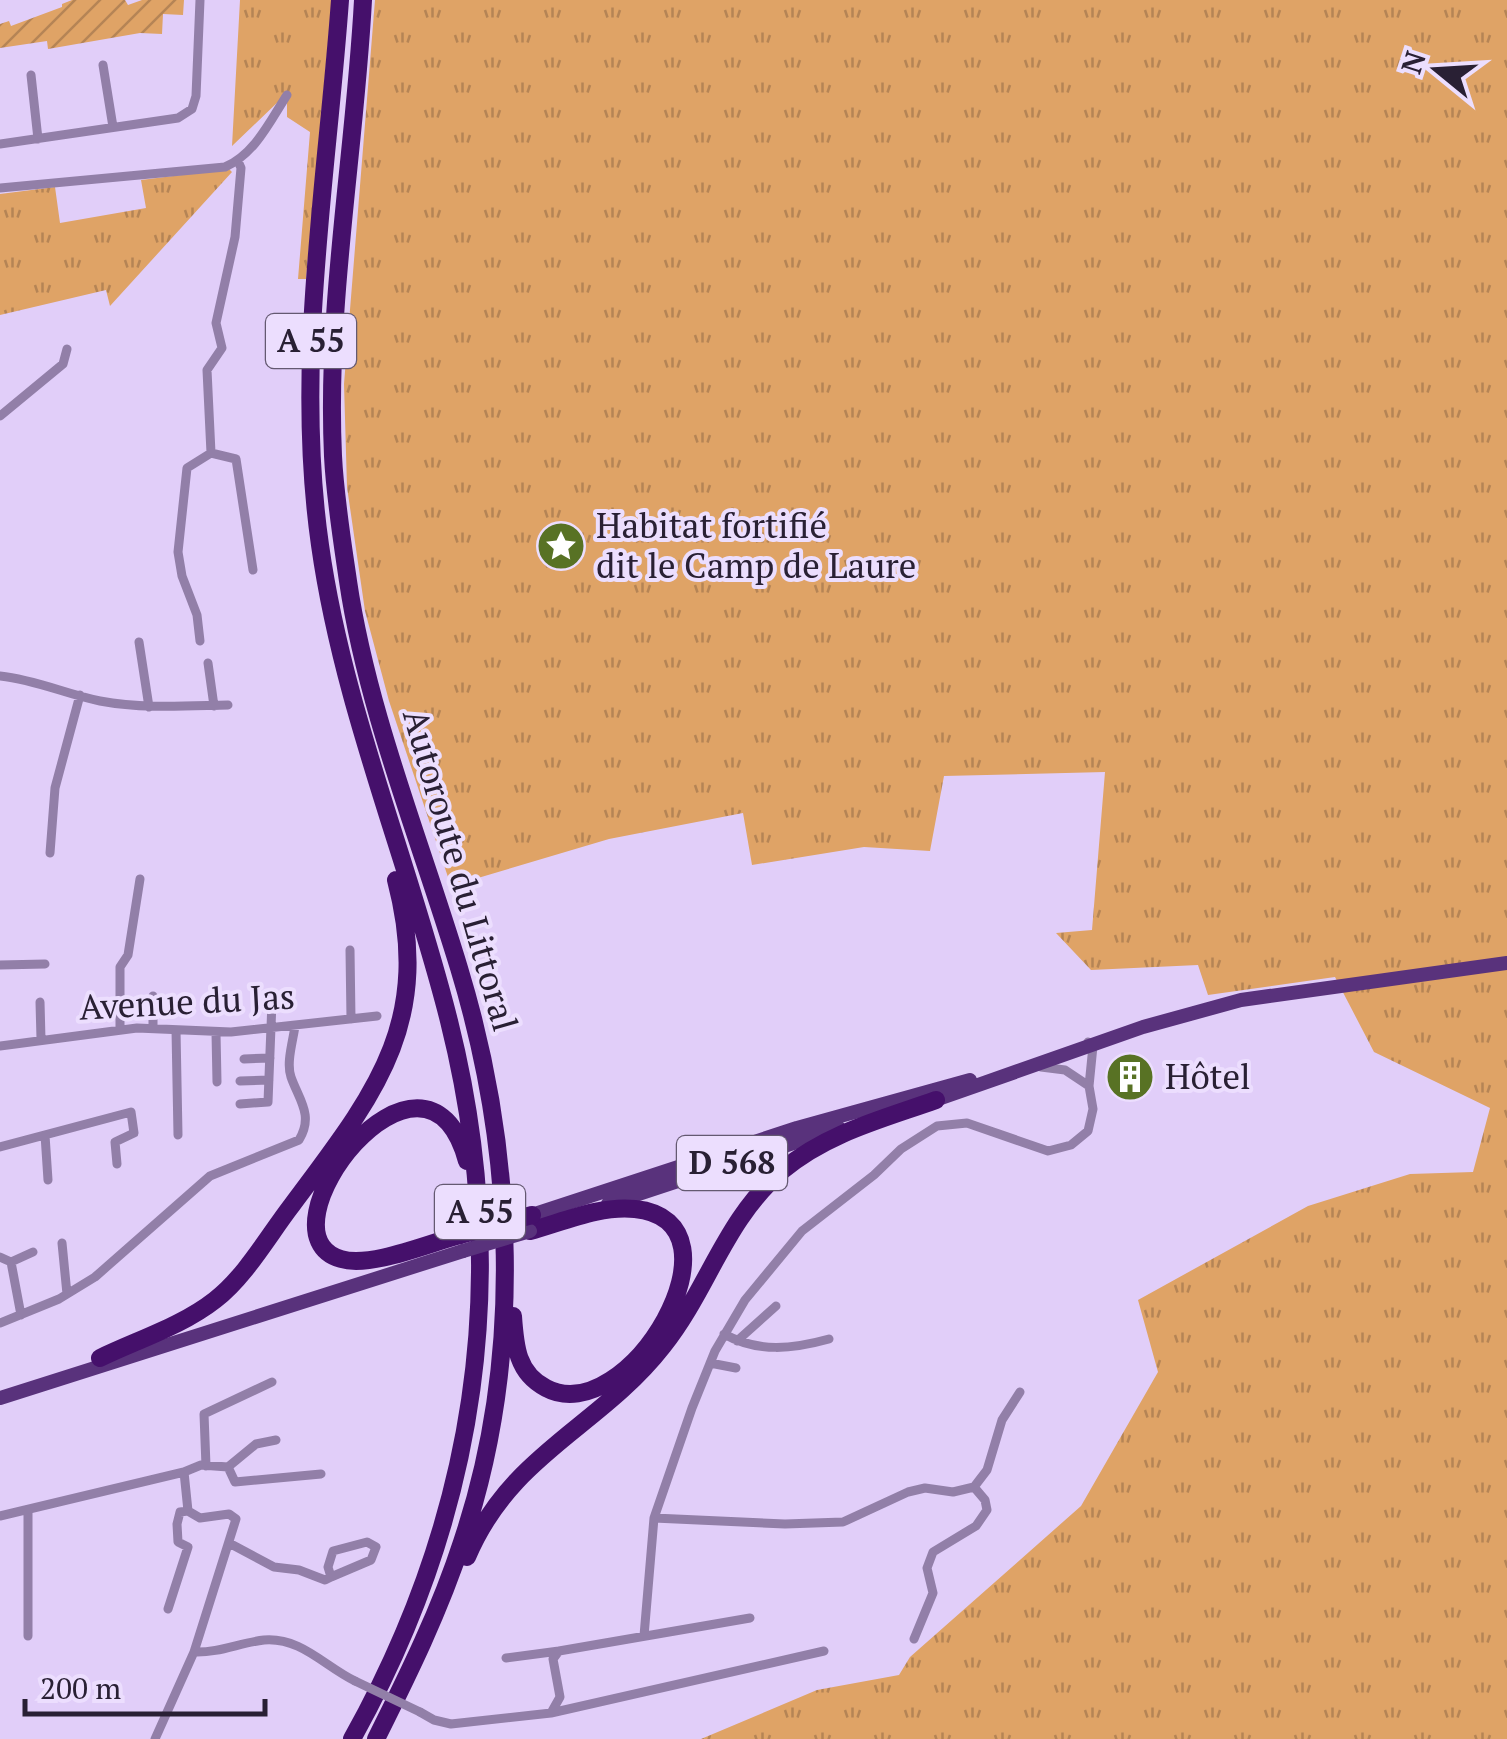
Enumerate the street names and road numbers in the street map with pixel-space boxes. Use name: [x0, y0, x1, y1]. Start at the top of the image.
road number: A 55: [266, 314, 356, 368]
street label: Autoroute du Littoral: [393, 703, 529, 1036]
street label: Avenue du Jas: [78, 972, 296, 1030]
road number: D 568: [677, 1136, 787, 1190]
road number: A 55: [435, 1185, 525, 1239]

